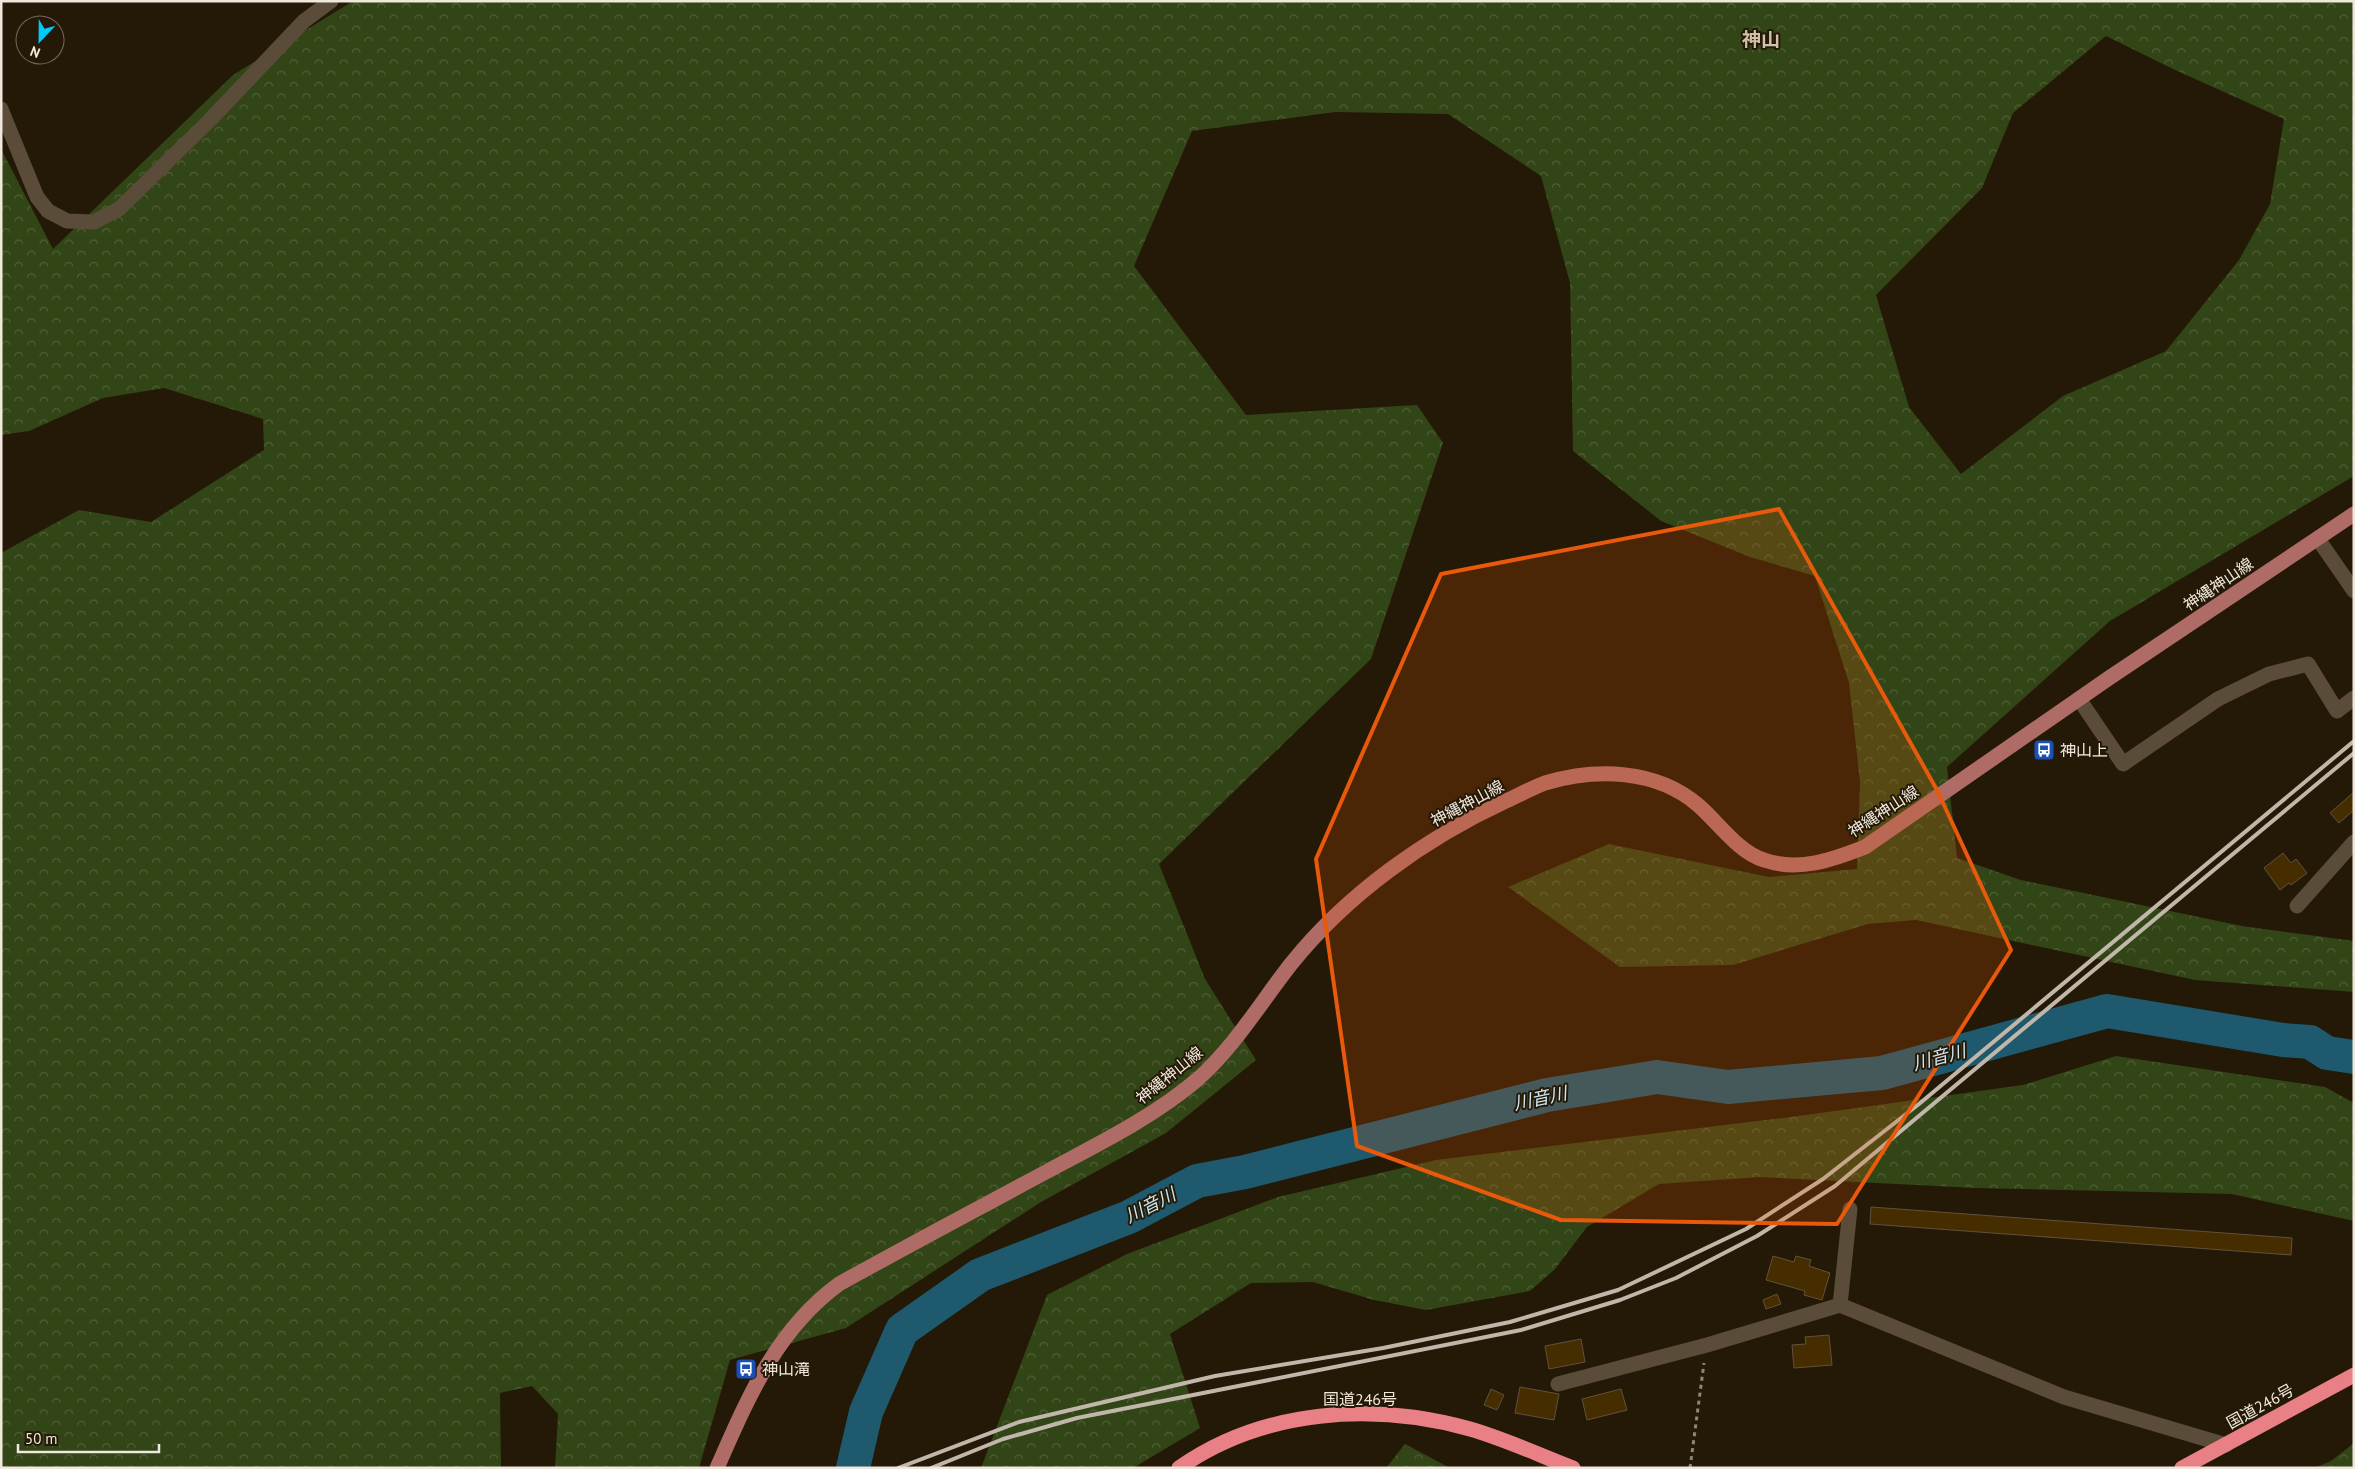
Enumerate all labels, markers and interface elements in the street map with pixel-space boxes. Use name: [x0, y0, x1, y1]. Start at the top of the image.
north arrow: [15, 15, 65, 65]
district label: 神山: [1742, 27, 1780, 51]
text: N: [27, 42, 43, 62]
street label: 神縄神山線: [2179, 553, 2257, 615]
bus stop icon: 神山上: [2032, 738, 2056, 762]
place label: 神山上: [2060, 740, 2108, 760]
street label: 神縄神山線: [1427, 775, 1507, 831]
street label: 神縄神山線: [1844, 781, 1922, 841]
water label: 川音川: [1910, 1038, 1970, 1075]
street label: 神縄神山線: [1132, 1042, 1206, 1108]
water label: 川音川: [1511, 1081, 1571, 1115]
water label: 川音川: [1121, 1182, 1181, 1228]
bus stop icon: 神山滝: [734, 1357, 758, 1381]
place label: 神山滝: [762, 1359, 810, 1379]
street label: 国道246号: [2223, 1379, 2297, 1433]
street label: 国道246号: [1323, 1389, 1397, 1409]
scale bar: [18, 1422, 159, 1454]
text: 50 m: [25, 1429, 58, 1448]

